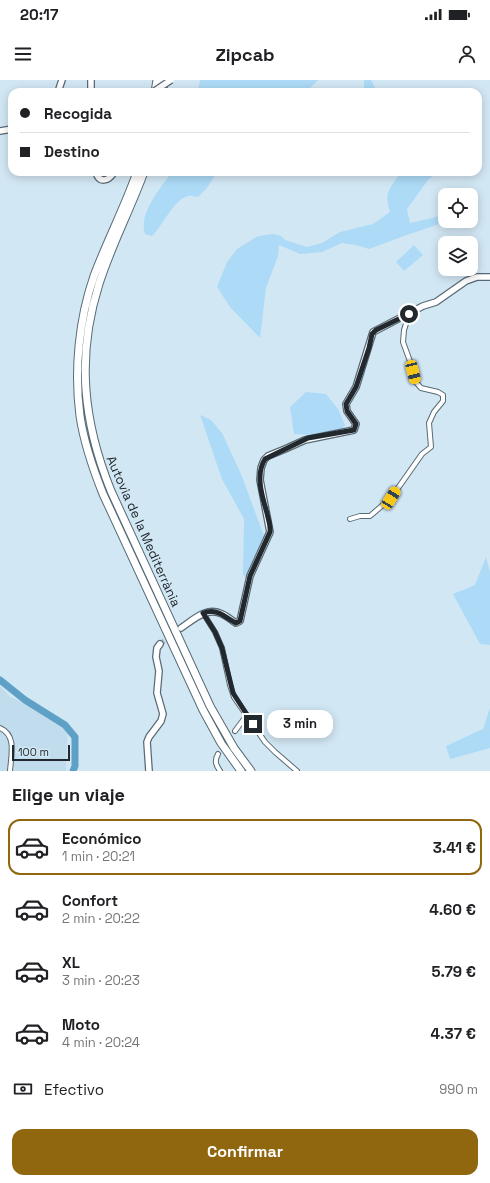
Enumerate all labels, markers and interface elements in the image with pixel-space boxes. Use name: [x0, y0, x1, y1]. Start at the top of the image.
text: 20:17: [20, 5, 58, 24]
icon: menu: [12, 43, 34, 65]
text: Zipcab: [215, 43, 275, 66]
icon: person: [456, 43, 478, 65]
text: Recogida: [44, 104, 112, 123]
text: Destino: [44, 142, 100, 161]
map controls: [438, 188, 478, 276]
button: locate: [438, 188, 478, 228]
button: layers: [438, 236, 478, 276]
route start: [400, 305, 418, 323]
car: [404, 359, 422, 385]
street label: Autovia de la Mediterrània: [102, 453, 185, 610]
car: [380, 485, 402, 511]
callout: 3 min: [267, 710, 333, 738]
route end: [244, 715, 262, 733]
text: 3 min: [283, 715, 317, 732]
scale bar: [12, 743, 70, 762]
text: 100 m: [18, 745, 49, 759]
text: Elige un viaje: [12, 783, 125, 806]
icon: car: [14, 829, 50, 865]
text: Económico: [62, 829, 141, 848]
text: 3.41 €: [433, 838, 476, 857]
text: 1 min · 20:21: [62, 848, 135, 865]
icon: car: [14, 891, 50, 927]
text: Confort: [62, 891, 118, 910]
text: 4.60 €: [429, 900, 476, 919]
text: 2 min · 20:22: [62, 910, 140, 927]
icon: car: [14, 953, 50, 989]
text: XL: [62, 953, 80, 972]
text: 5.79 €: [431, 962, 476, 981]
text: 3 min · 20:23: [62, 972, 140, 989]
icon: car: [14, 1015, 50, 1051]
text: Moto: [62, 1015, 100, 1034]
text: 4.37 €: [431, 1024, 476, 1043]
text: 4 min · 20:24: [62, 1034, 140, 1051]
icon: cash: [12, 1078, 34, 1100]
text: Efectivo: [44, 1080, 104, 1099]
text: 990 m: [439, 1081, 478, 1098]
button: Confirmar: [12, 1129, 478, 1175]

